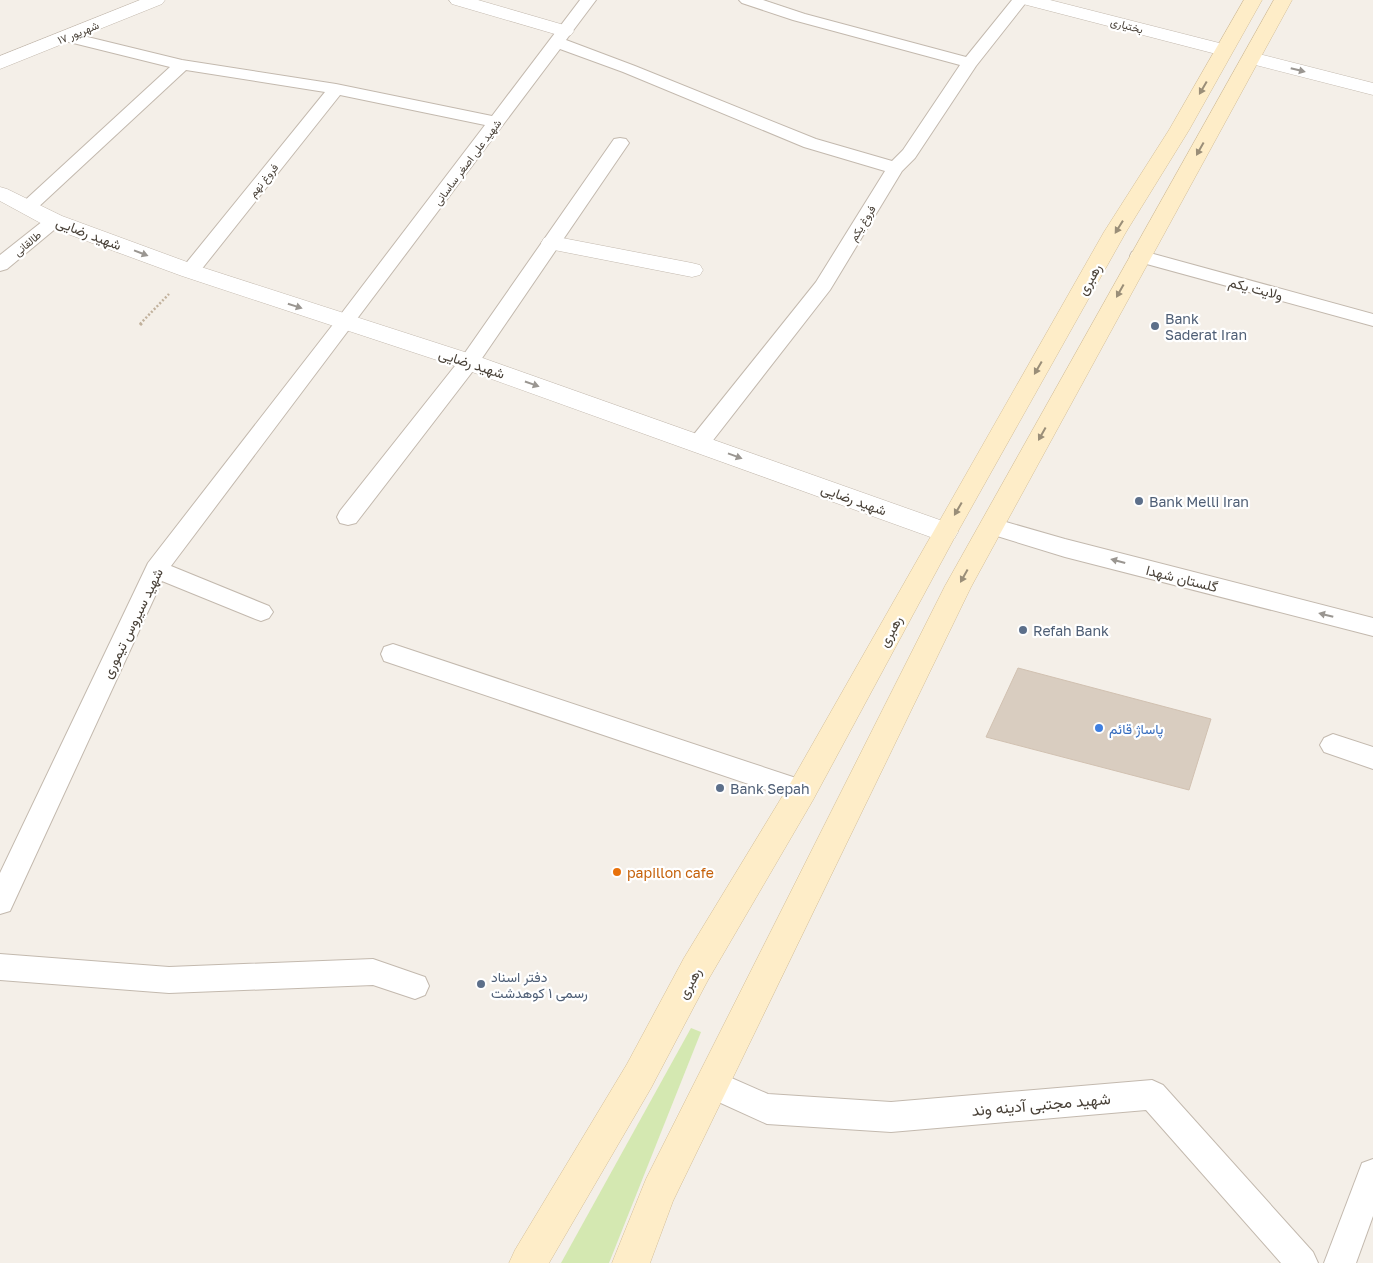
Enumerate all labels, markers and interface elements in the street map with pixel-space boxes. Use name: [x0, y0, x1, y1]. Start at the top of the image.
street label: بختیاری: [1109, 14, 1145, 37]
street label: ۱۷ شهریور: [55, 18, 101, 47]
one-way arrow: [1291, 66, 1306, 74]
one-way arrow: [1199, 81, 1208, 94]
street label: شهید علی اصغر ساسانی: [430, 116, 505, 208]
one-way arrow: [1195, 143, 1204, 156]
street label: فروغ نهم: [246, 161, 282, 201]
street label: فروغ یکم: [846, 203, 879, 244]
street label: شهید رضایی: [54, 213, 124, 254]
one-way arrow: [1114, 220, 1124, 233]
street label: طالقانی: [11, 228, 44, 259]
one-way arrow: [134, 250, 149, 257]
street label: رهبری: [1073, 260, 1106, 298]
street label: ولایت یکم: [1227, 273, 1285, 304]
one-way arrow: [1116, 284, 1124, 299]
one-way arrow: [288, 303, 303, 311]
place label: Bank Saderat Iran: [1165, 310, 1247, 343]
marker: Bank Saderat Iran: [1149, 320, 1161, 332]
street label: شهید رضایی: [437, 344, 507, 383]
one-way arrow: [1034, 361, 1043, 375]
one-way arrow: [525, 381, 540, 388]
one-way arrow: [1038, 427, 1046, 441]
one-way arrow: [728, 452, 743, 460]
street label: شهید رضایی: [819, 479, 889, 520]
place label: Bank Melli Iran: [1149, 493, 1249, 510]
marker: Bank Melli Iran: [1133, 495, 1145, 507]
one-way arrow: [954, 502, 962, 517]
one-way arrow: [1110, 557, 1125, 565]
street label: گلستان شهدا: [1144, 561, 1220, 596]
street label: شهید سیروس تیموری: [98, 565, 167, 681]
one-way arrow: [959, 569, 968, 583]
one-way arrow: [1318, 610, 1333, 618]
street label: رهبری: [874, 612, 907, 650]
place label: Refah Bank: [1033, 622, 1109, 639]
marker: Refah Bank: [1017, 624, 1029, 636]
place label: پاساژ قائم: [1109, 720, 1163, 739]
marker: پاساژ قائم: [1093, 722, 1105, 734]
place label: Bank Sepah: [730, 780, 810, 797]
marker: Bank Sepah: [714, 782, 726, 794]
place label: papillon cafe: [627, 864, 714, 881]
marker: papillon cafe: [611, 866, 623, 878]
street label: رهبری: [673, 964, 706, 1002]
place label: دفتر اسناد رسمی ۱ کوهدشت: [491, 968, 588, 1002]
marker: دفتر اسناد رسمی ۱ کوهدشت: [475, 978, 487, 990]
street label: شهید مجتبی آدینه وند: [971, 1088, 1112, 1121]

